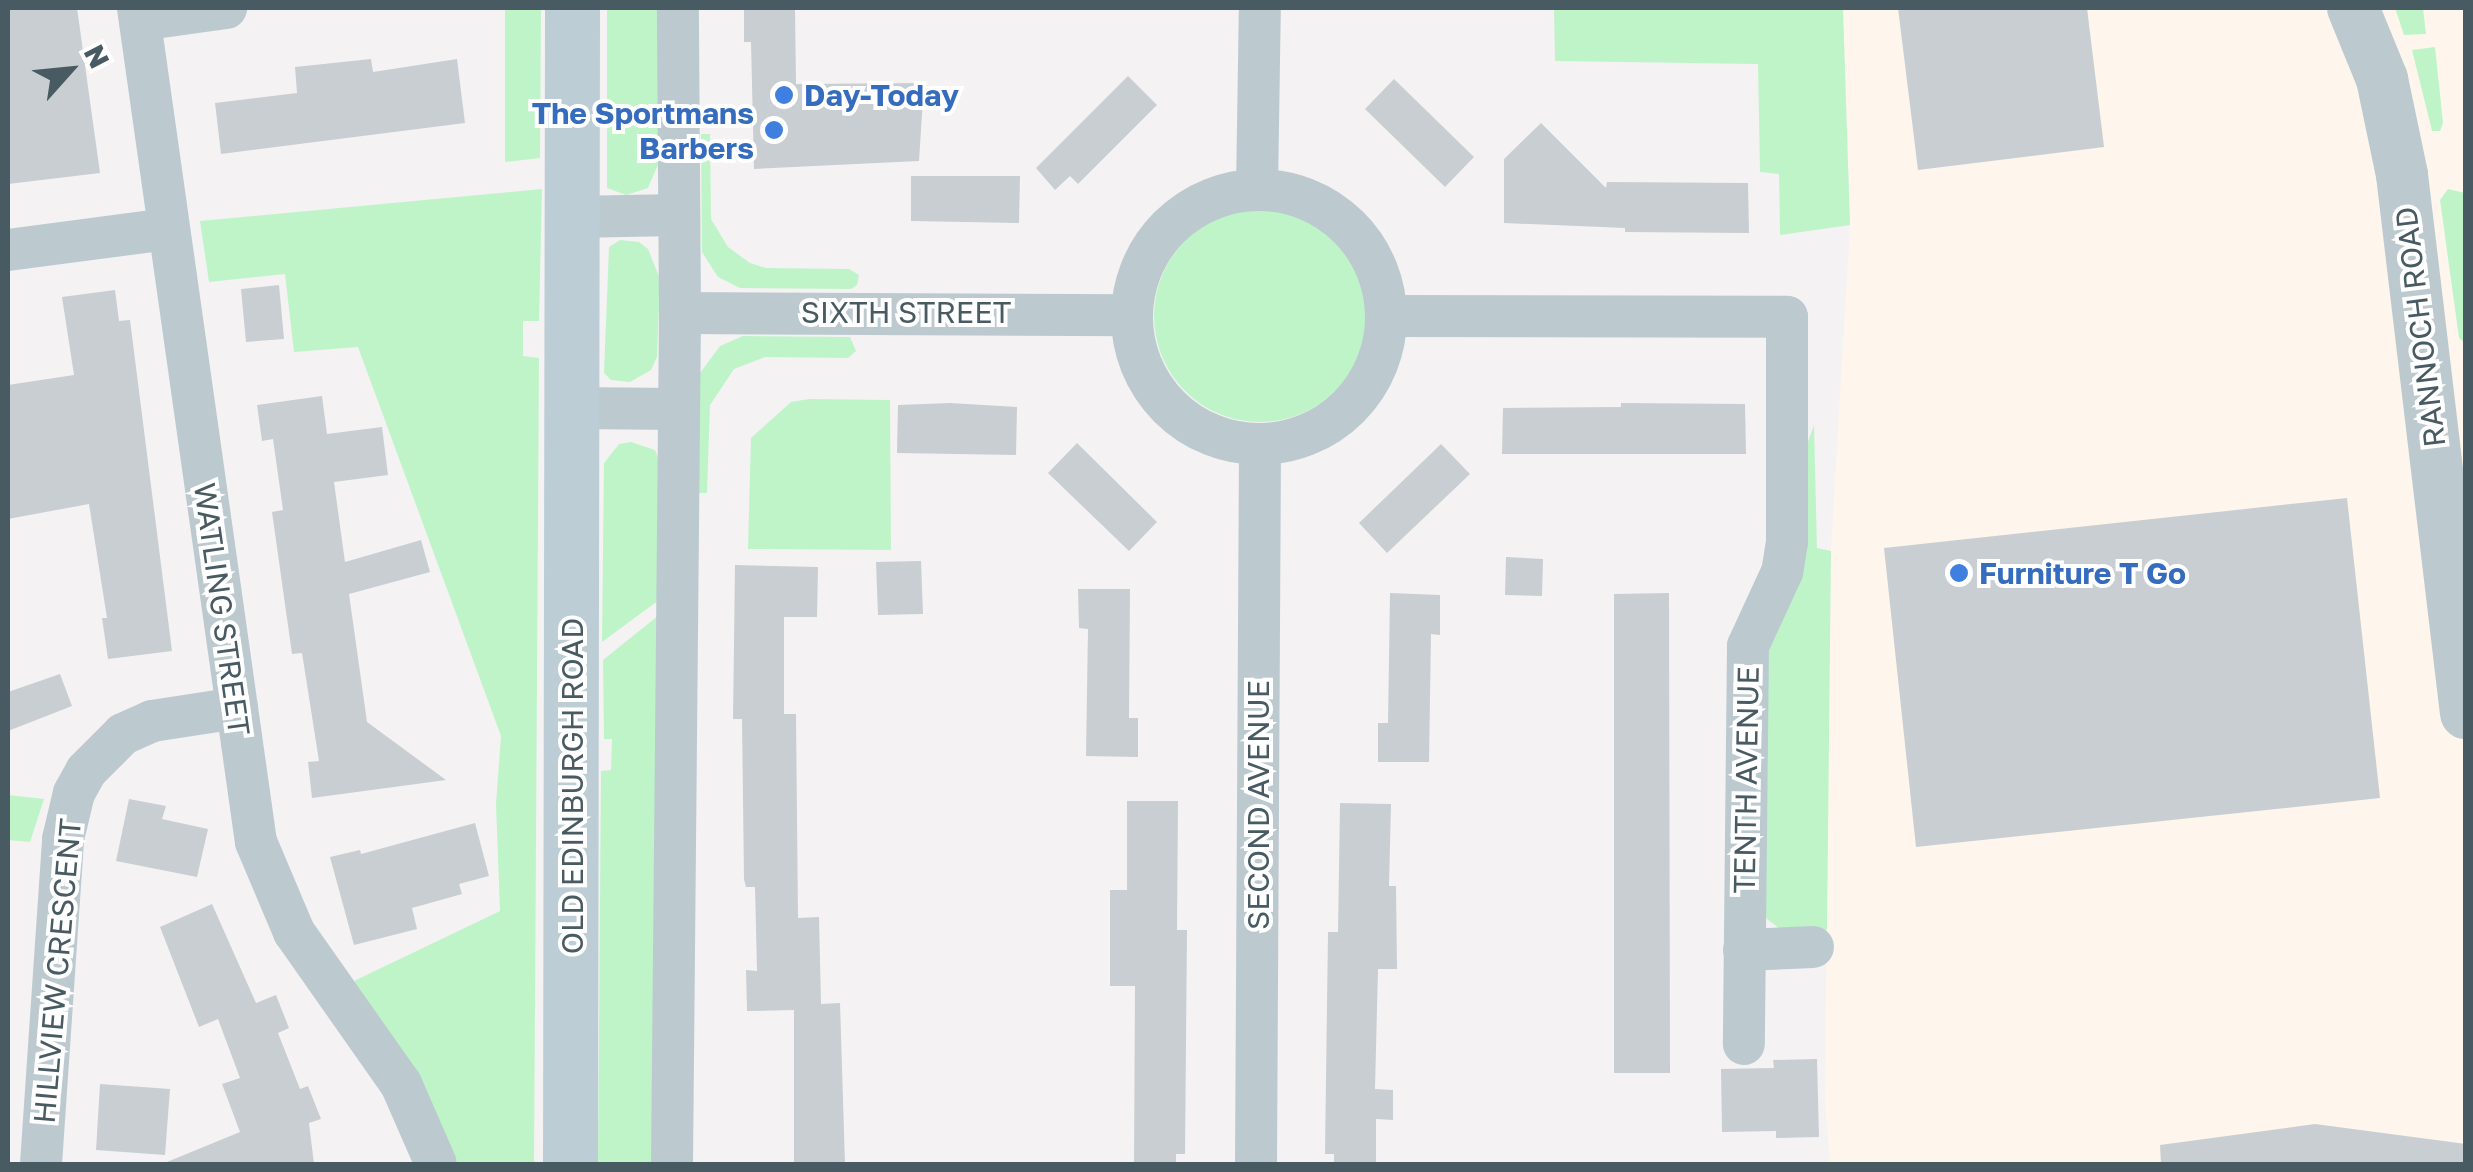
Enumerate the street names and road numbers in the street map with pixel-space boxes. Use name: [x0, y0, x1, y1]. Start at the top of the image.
street label: RANNOCH ROAD: [2387, 205, 2453, 449]
street label: SIXTH STREET: [801, 294, 1011, 330]
street label: WATLING STREET: [186, 480, 258, 738]
street label: OLD EDINBURGH ROAD: [554, 618, 590, 954]
street label: TENTH AVENUE: [1726, 666, 1766, 894]
street label: SECOND AVENUE: [1240, 680, 1276, 930]
street label: HILLVIEW CRESCENT: [26, 817, 88, 1125]

